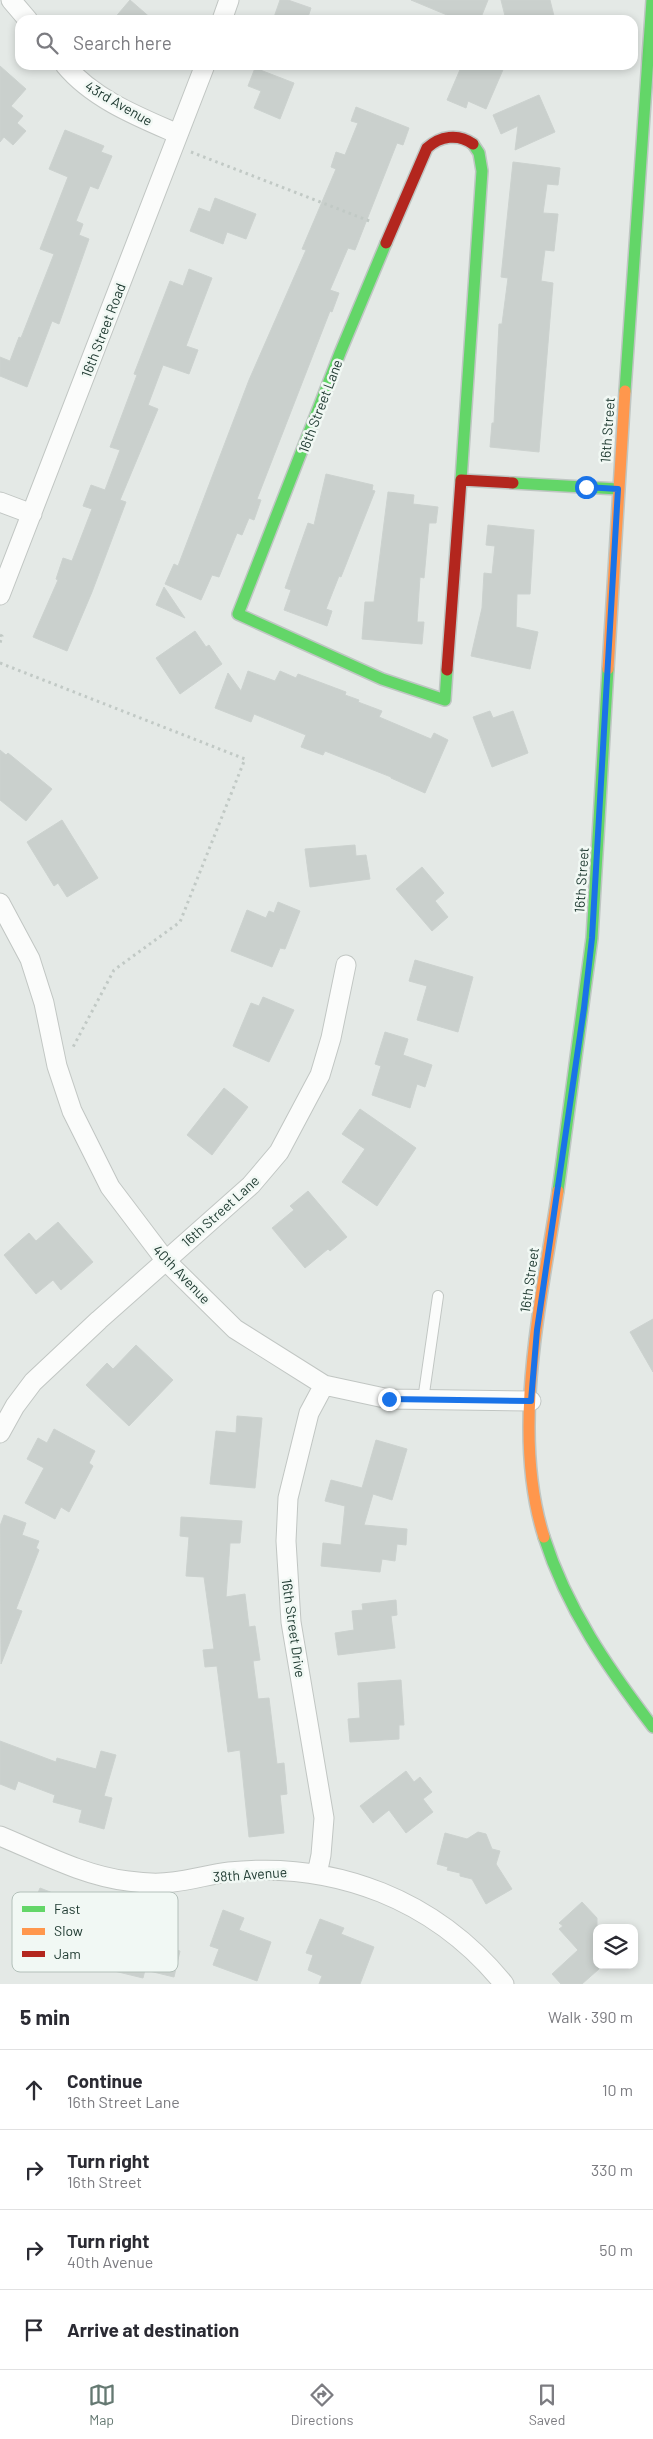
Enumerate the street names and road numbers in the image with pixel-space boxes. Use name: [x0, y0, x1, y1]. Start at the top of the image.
street label: 43rd Avenue: [82, 77, 156, 129]
street label: 16th Street Road: [77, 280, 129, 380]
street label: 16th Street Lane: [294, 357, 346, 455]
street label: 16th Street: [596, 397, 618, 463]
street label: 16th Street: [570, 847, 592, 913]
street label: 16th Street Lane: [178, 1172, 262, 1250]
street label: 40th Avenue: [150, 1241, 214, 1307]
street label: 16th Street: [516, 1246, 542, 1314]
street label: 16th Street Drive: [279, 1577, 309, 1679]
street label: 38th Avenue: [212, 1863, 288, 1885]

